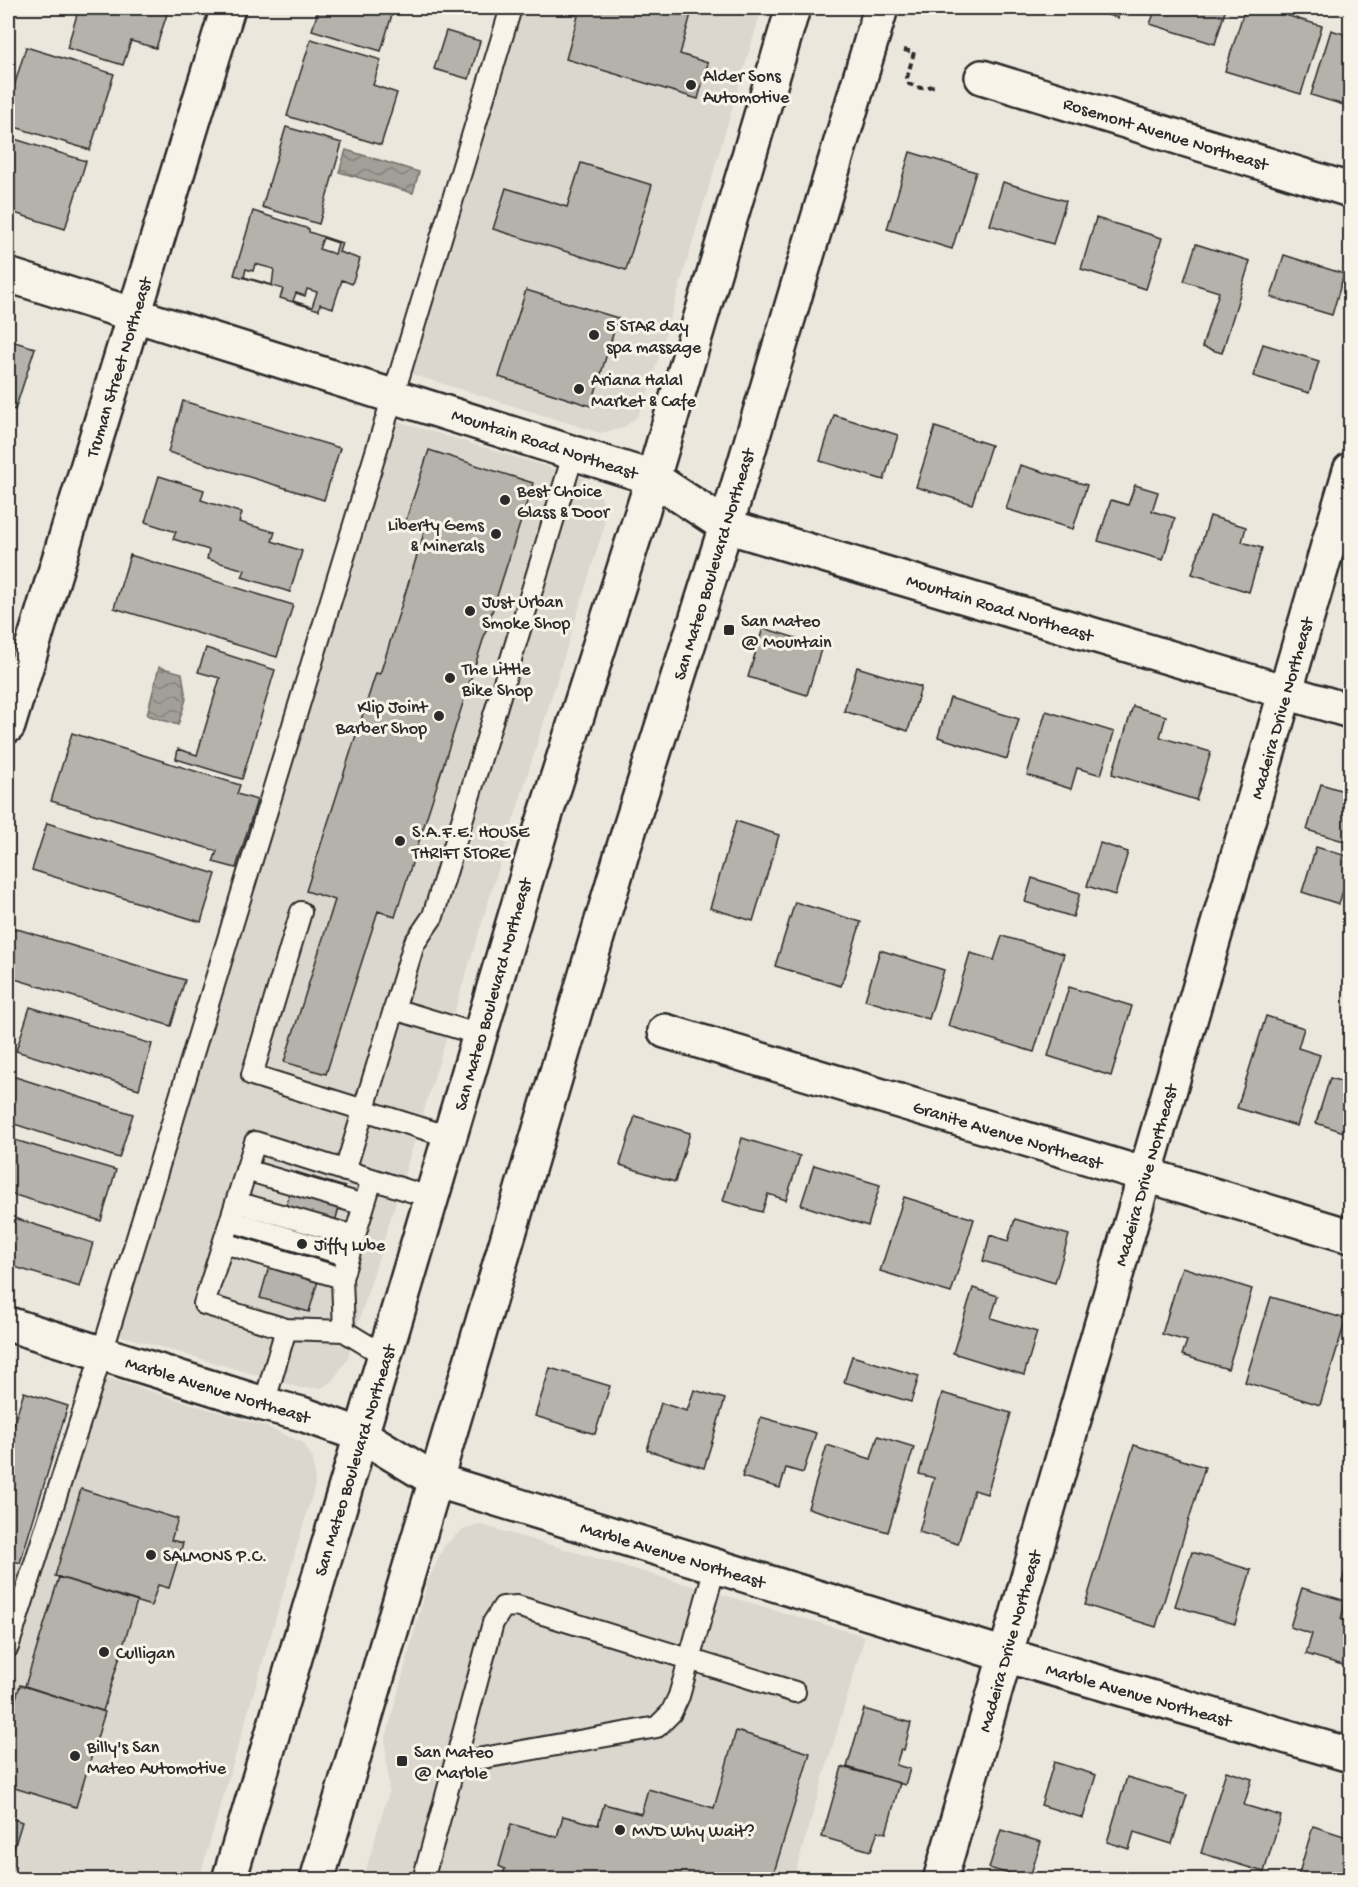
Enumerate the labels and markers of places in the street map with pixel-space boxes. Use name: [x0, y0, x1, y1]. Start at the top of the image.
place label: Alder Sons Automotive: [703, 67, 790, 109]
marker: Alder Sons Automotive: [684, 78, 698, 92]
place label: 5 STAR day spa massage: [606, 317, 702, 359]
marker: 5 STAR day spa massage: [587, 328, 601, 342]
place label: Ariana Halal Market & Cafe: [591, 371, 697, 413]
marker: Ariana Halal Market & Cafe: [572, 382, 586, 396]
place label: Best Choice Glass & Door: [516, 482, 611, 524]
marker: Best Choice Glass & Door: [498, 493, 512, 507]
place label: Liberty Gems & Minerals: [388, 516, 485, 558]
marker: Liberty Gems & Minerals: [489, 527, 503, 541]
place label: Just Urban Smoke Shop: [482, 593, 570, 635]
marker: Just Urban Smoke Shop: [463, 604, 477, 618]
place label: San Mateo @ Mountain: [741, 612, 832, 654]
marker: San Mateo @ Mountain: [722, 623, 736, 637]
place label: The Little Bike Shop: [461, 660, 533, 702]
marker: The Little Bike Shop: [443, 671, 457, 685]
place label: Klip Joint Barber Shop: [335, 698, 429, 740]
marker: Klip Joint Barber Shop: [432, 709, 446, 723]
place label: S.A.F.E. HOUSE THRIFT STORE: [411, 823, 530, 865]
marker: S.A.F.E. HOUSE THRIFT STORE: [393, 834, 407, 848]
place label: Jiffy Lube: [314, 1236, 386, 1257]
marker: Jiffy Lube: [295, 1237, 309, 1251]
place label: SALMONS P.C.: [163, 1547, 267, 1568]
marker: SALMONS P.C.: [144, 1548, 158, 1562]
place label: Culligan: [116, 1644, 175, 1665]
marker: Culligan: [97, 1645, 111, 1659]
place label: Billy's San Mateo Automotive: [86, 1738, 227, 1780]
place label: San Mateo @ Marble: [414, 1743, 494, 1785]
marker: Billy's San Mateo Automotive: [68, 1749, 82, 1763]
marker: San Mateo @ Marble: [395, 1754, 409, 1768]
place label: MVD Why Wait?: [632, 1822, 754, 1843]
marker: MVD Why Wait?: [613, 1823, 627, 1837]

